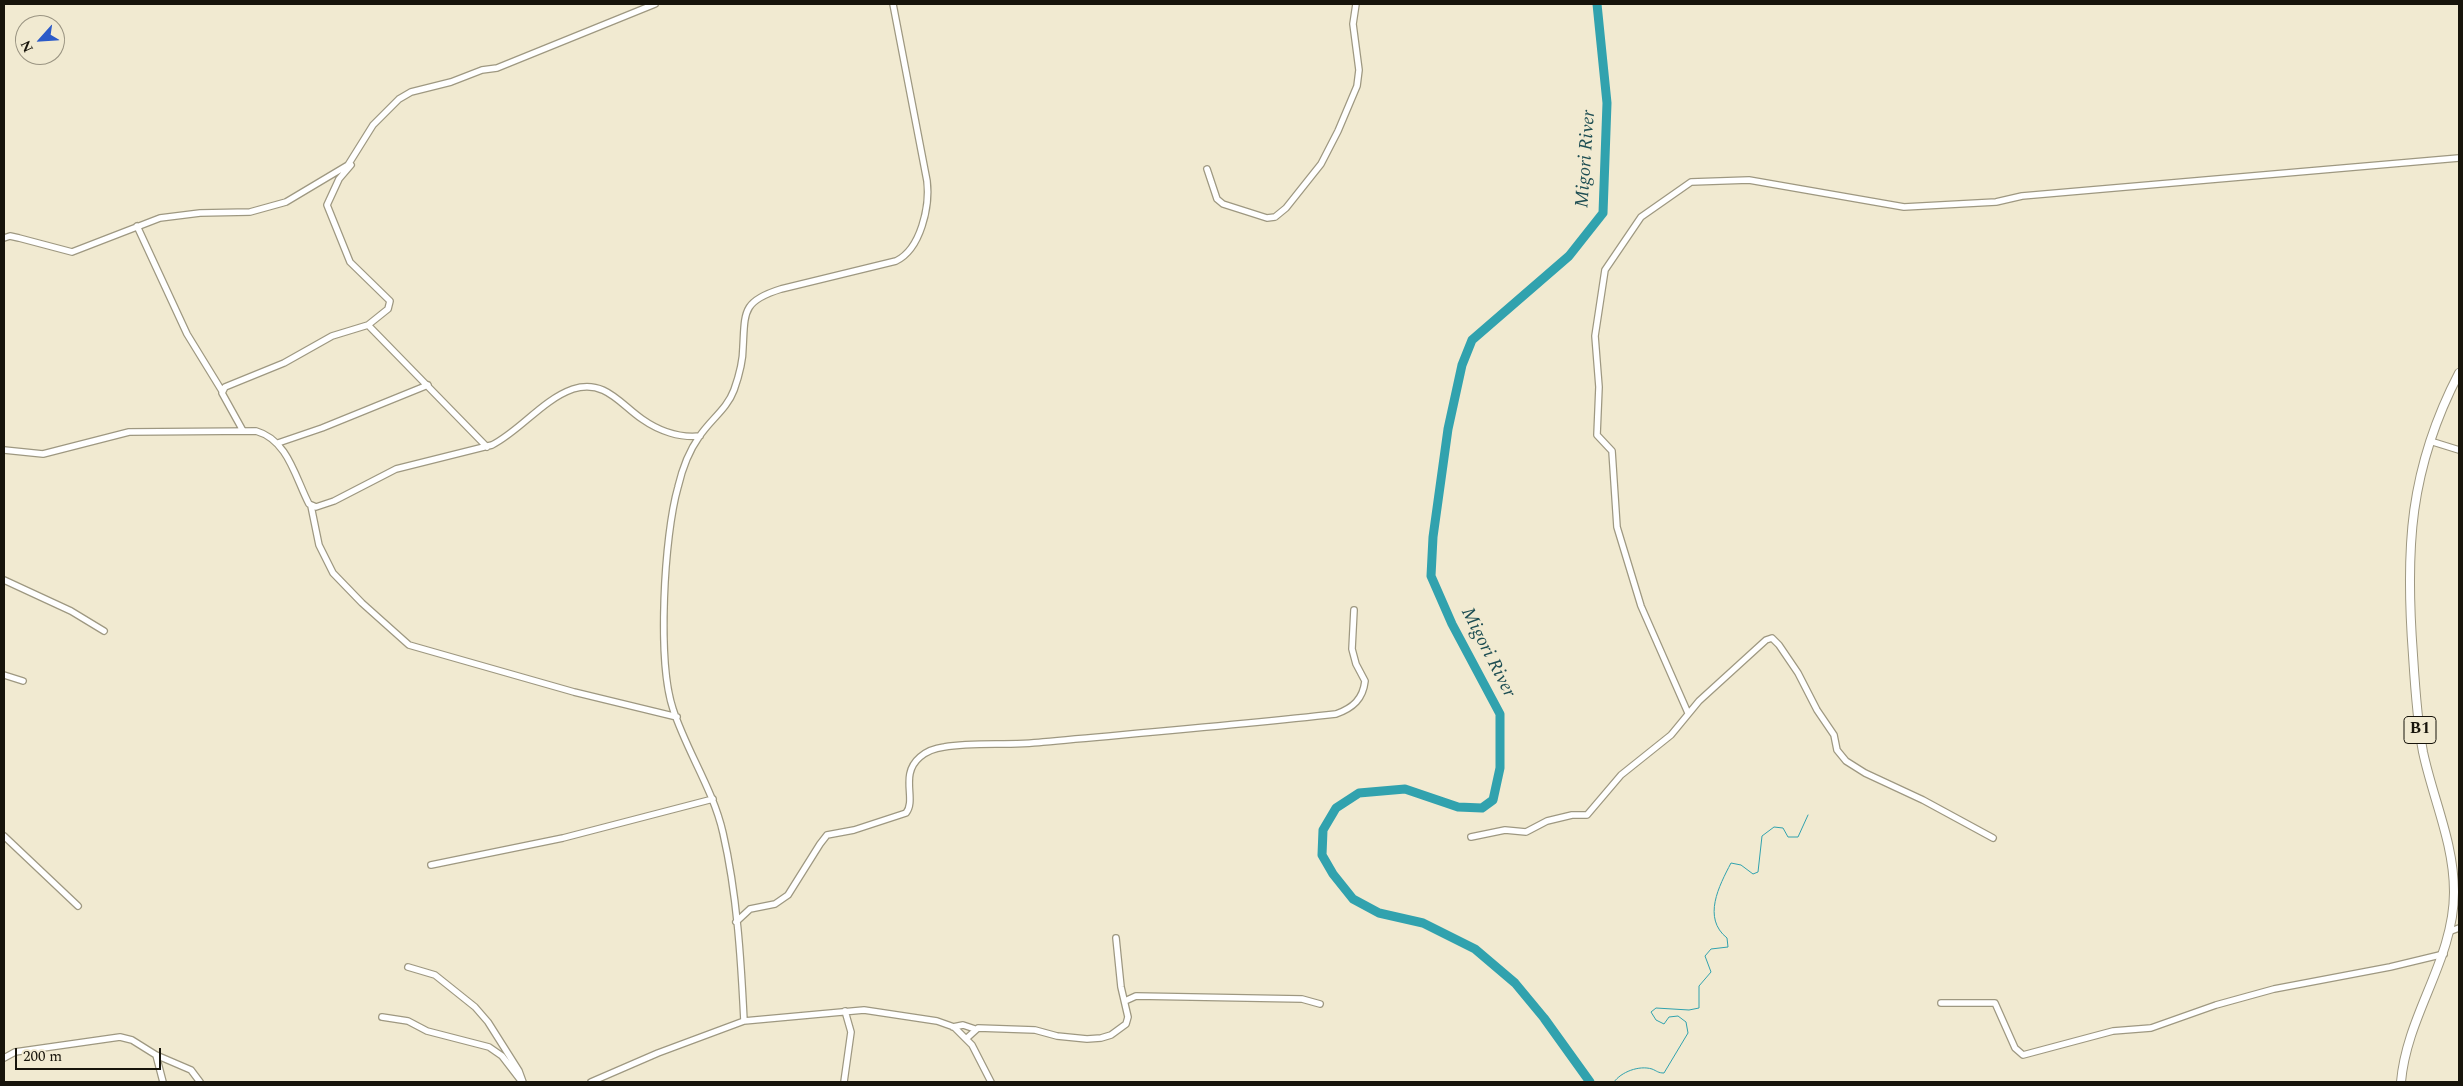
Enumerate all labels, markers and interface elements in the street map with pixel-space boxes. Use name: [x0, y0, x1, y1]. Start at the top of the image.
north arrow: [15, 15, 65, 65]
text: N: [15, 37, 39, 56]
water label: Migori River: [1572, 109, 1602, 209]
water label: Migori River: [1455, 604, 1519, 702]
road number: B1: [2404, 716, 2436, 744]
scale bar: [18, 1038, 164, 1070]
text: 200 m: [23, 1045, 62, 1068]

